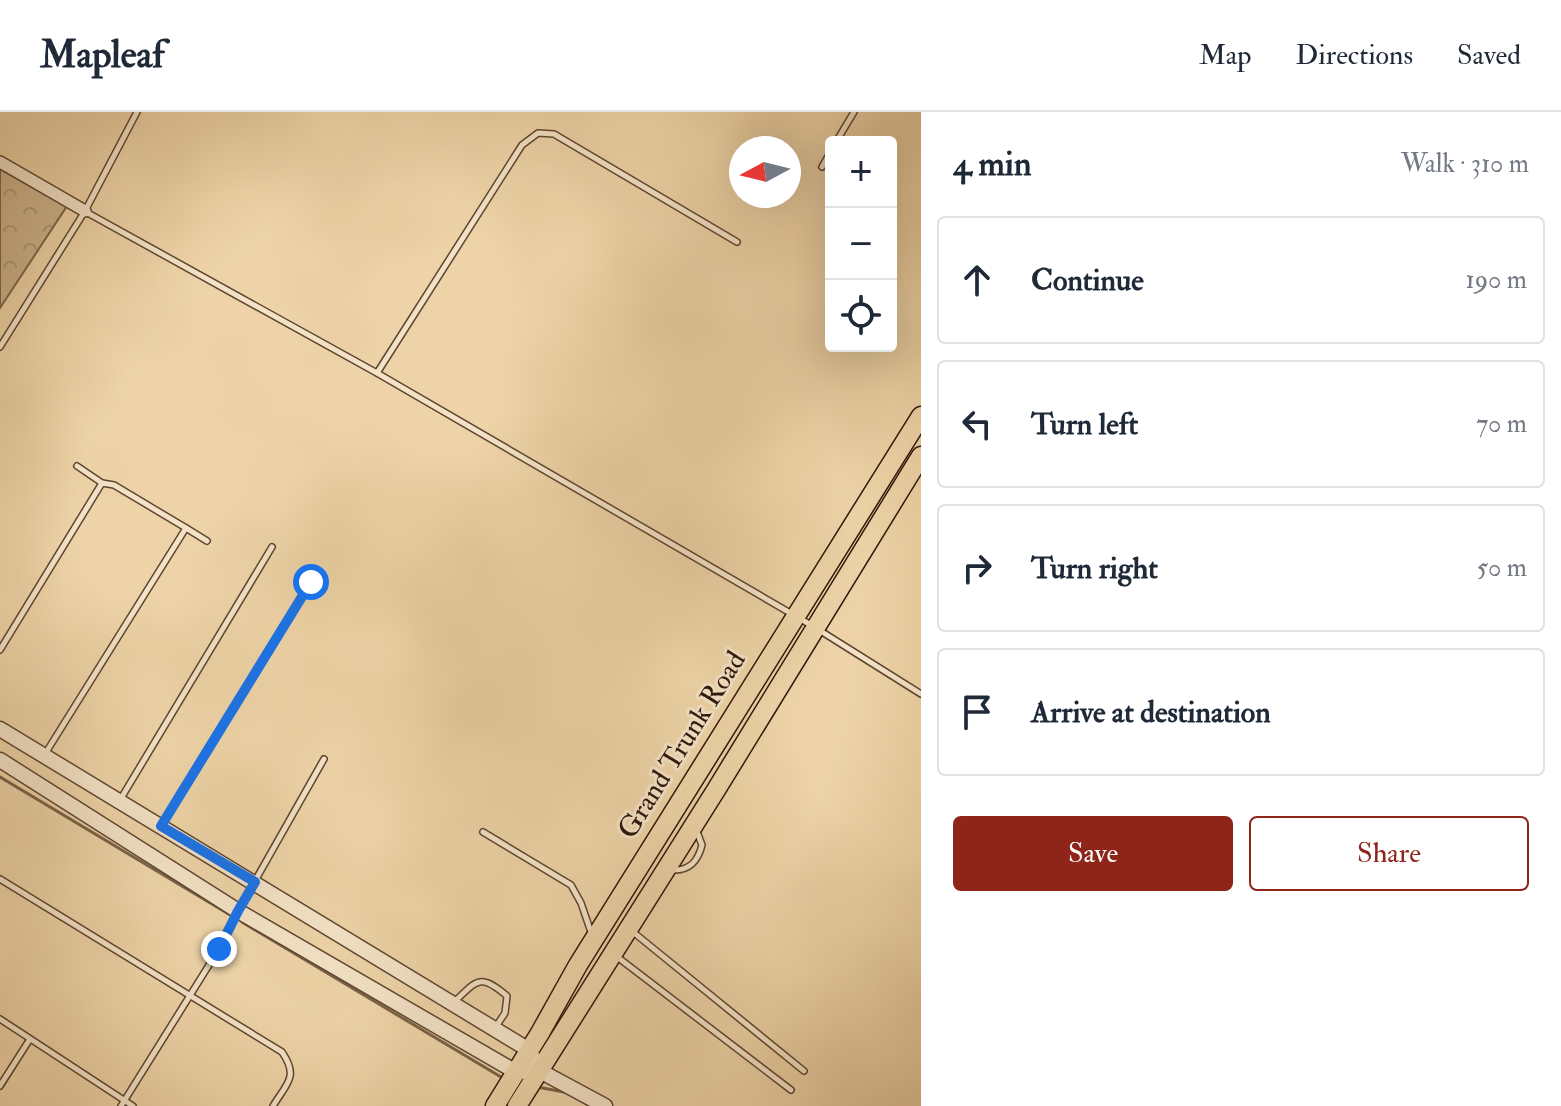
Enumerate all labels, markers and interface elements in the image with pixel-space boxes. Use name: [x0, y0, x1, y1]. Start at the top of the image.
text: Mapleaf: [40, 31, 165, 79]
text: Map: [1199, 38, 1252, 73]
text: Directions: [1296, 38, 1413, 73]
text: Saved: [1457, 38, 1521, 73]
north arrow: [729, 136, 801, 208]
map controls: [825, 136, 897, 352]
button: +: [825, 136, 897, 208]
text: 4 min: [953, 143, 1031, 186]
text: Walk · 310 m: [1401, 148, 1529, 180]
button: −: [825, 208, 897, 280]
icon: ahead: [955, 258, 999, 302]
text: Continue: [1031, 262, 1144, 299]
text: 190 m: [1466, 264, 1527, 296]
button: locate: [825, 280, 897, 352]
icon: left: [955, 402, 999, 446]
text: Turn left: [1031, 406, 1138, 443]
text: 70 m: [1476, 408, 1527, 440]
icon: right: [955, 546, 999, 590]
text: Turn right: [1031, 550, 1158, 587]
text: 50 m: [1477, 552, 1527, 584]
route start: [293, 564, 329, 600]
street label: Grand Trunk Road: [610, 645, 754, 845]
icon: arrive: [955, 690, 999, 734]
text: Arrive at destination: [1031, 694, 1271, 731]
button: Save: [953, 816, 1233, 891]
button: Share: [1249, 816, 1529, 891]
route end: [201, 931, 237, 967]

